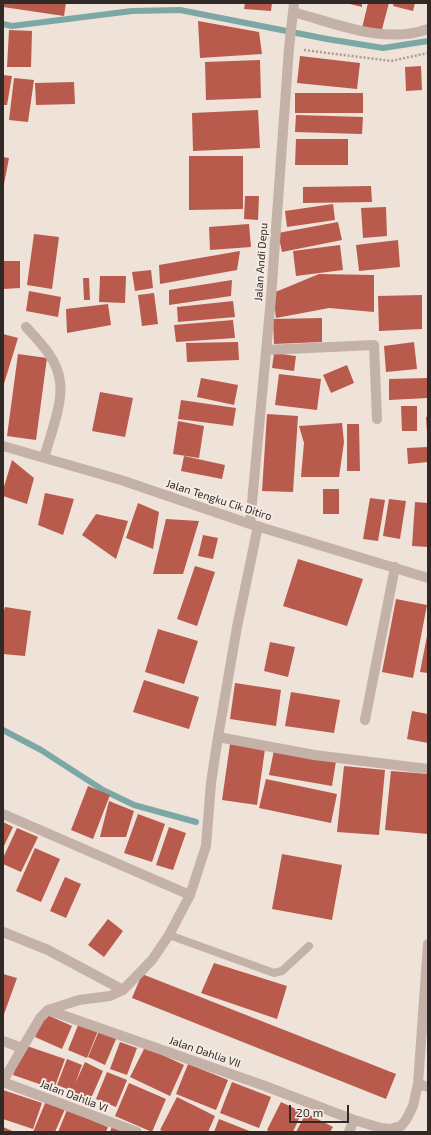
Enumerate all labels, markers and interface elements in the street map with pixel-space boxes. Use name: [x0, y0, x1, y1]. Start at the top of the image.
street label: Jalan Andi Depu: [252, 222, 270, 302]
street label: Jalan Tengku Cik Ditiro: [164, 477, 274, 523]
street label: Jalan Dahlia VII: [168, 1034, 242, 1070]
street label: Jalan Dahlia VI: [38, 1077, 110, 1115]
scale bar: [291, 1097, 351, 1123]
text: 20 m: [296, 1105, 323, 1119]

